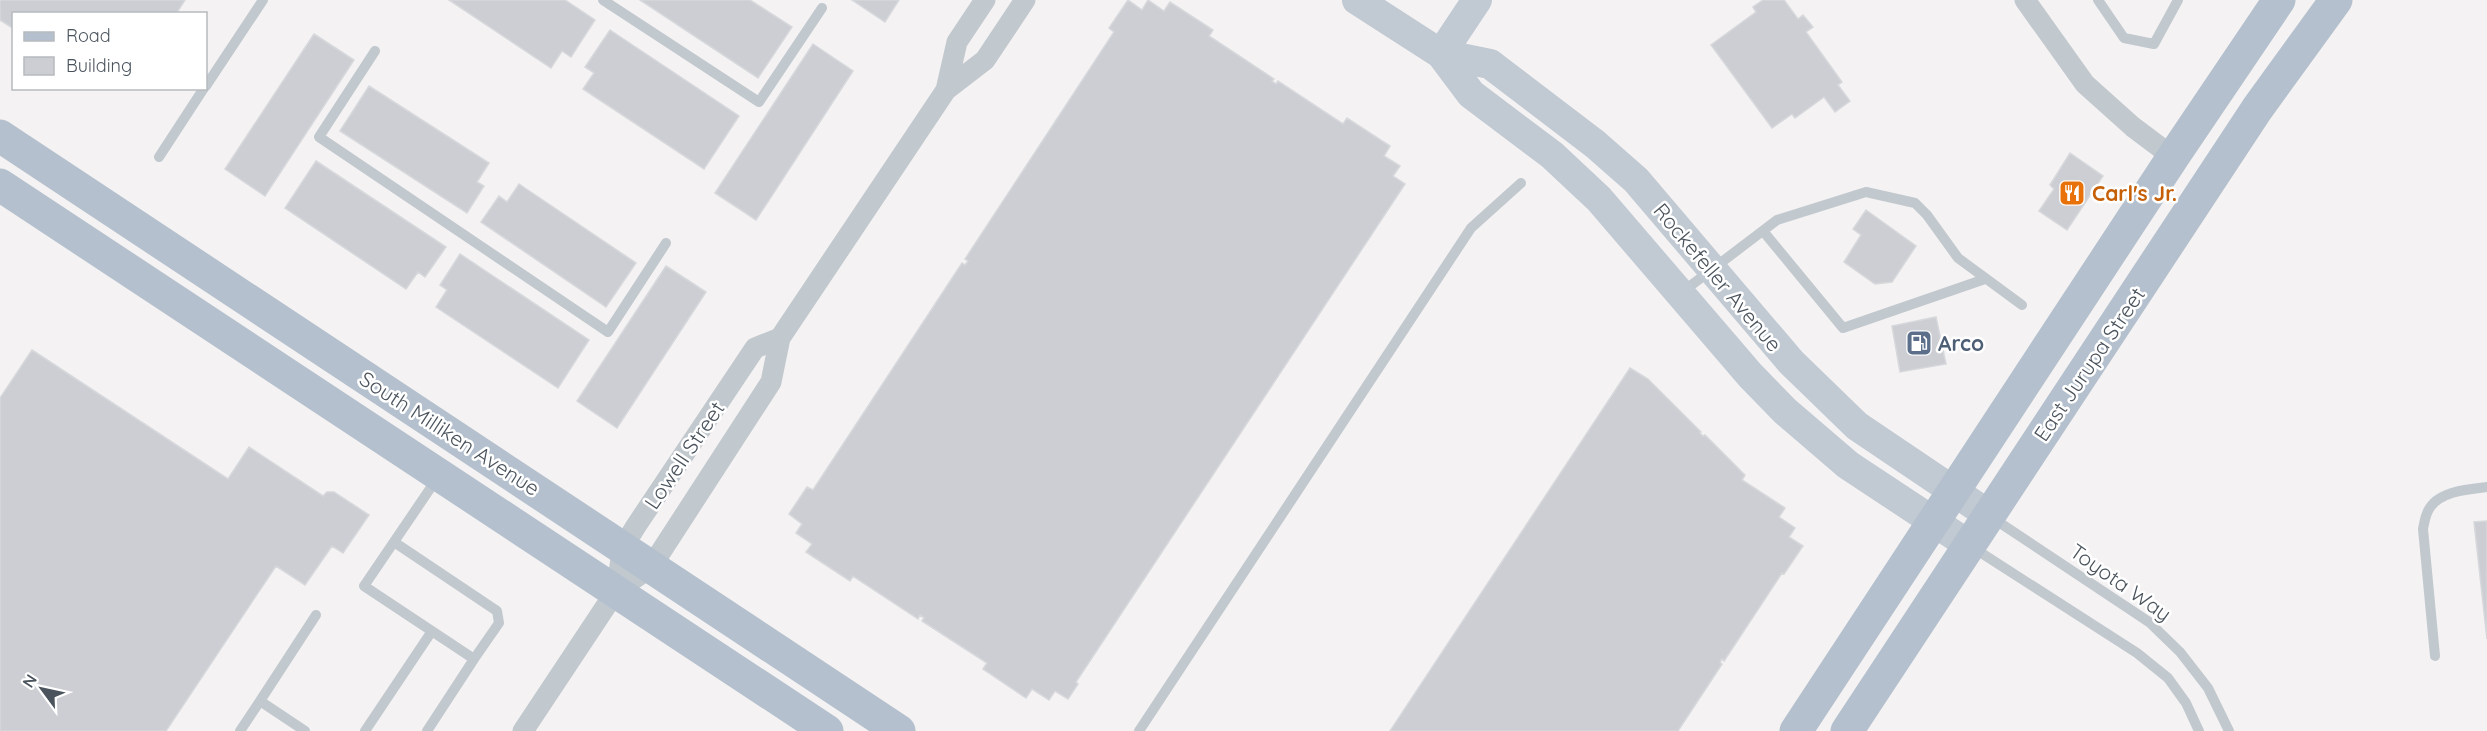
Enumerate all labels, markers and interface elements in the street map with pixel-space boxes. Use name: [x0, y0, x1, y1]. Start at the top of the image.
legend: [12, 12, 207, 90]
text: Road: [66, 24, 111, 47]
text: Building: [66, 54, 132, 77]
restaurant icon: Carl's Jr.: [2057, 178, 2087, 208]
place label: Carl's Jr.: [2092, 180, 2177, 206]
street label: Rockefeller Avenue: [1648, 197, 1788, 357]
street label: East Jurupa Street: [2028, 282, 2150, 446]
fuel station icon: Arco: [1904, 328, 1934, 358]
place label: Arco: [1938, 330, 1984, 356]
street label: South Milliken Avenue: [355, 365, 545, 501]
street label: Lowell Street: [638, 396, 730, 514]
street label: Toyota Way: [2065, 538, 2177, 626]
north arrow: [12, 659, 72, 719]
text: N: [18, 670, 41, 691]

